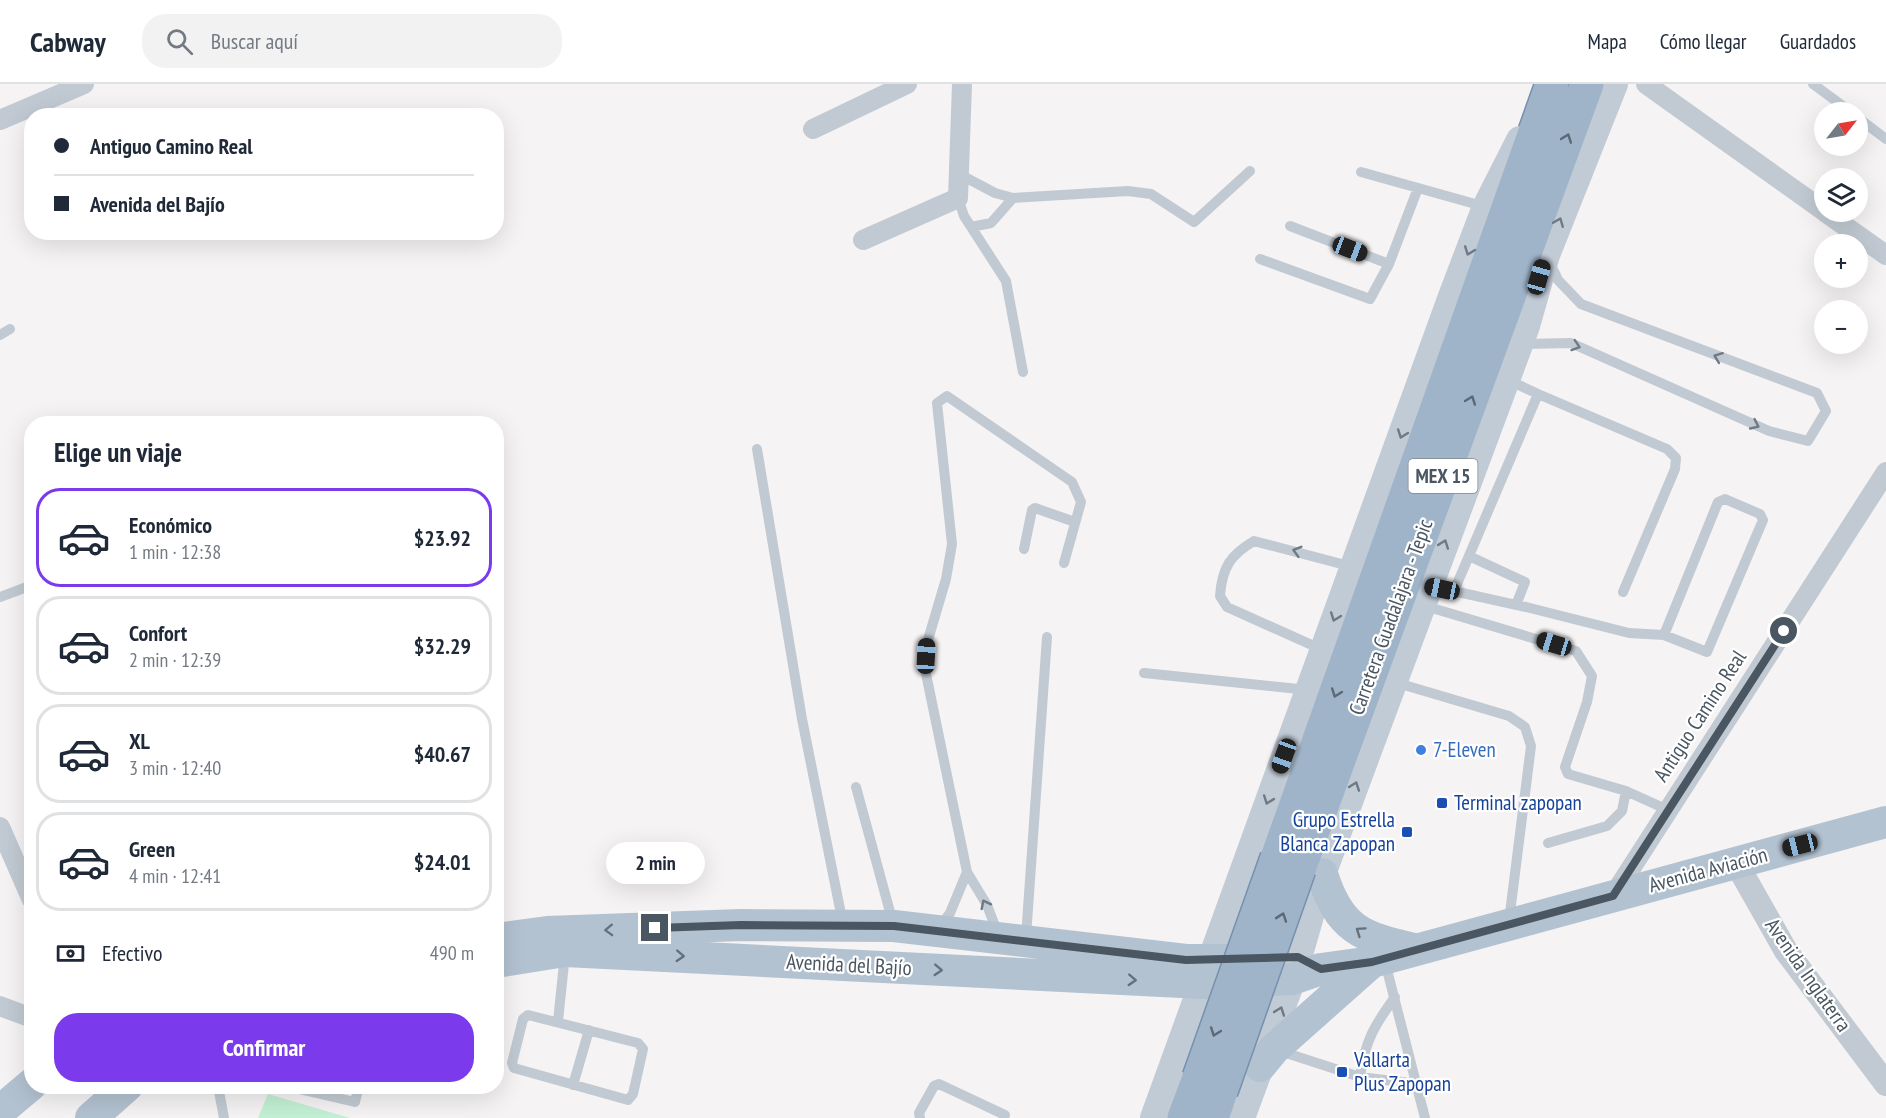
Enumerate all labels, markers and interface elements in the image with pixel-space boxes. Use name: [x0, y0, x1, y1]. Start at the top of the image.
search box: [142, 14, 562, 68]
text: Cabway: [30, 23, 106, 60]
icon: search: [163, 25, 196, 58]
text: Buscar aquí: [211, 27, 298, 55]
text: Mapa: [1588, 28, 1627, 55]
text: Cómo llegar: [1660, 28, 1747, 55]
text: Guardados: [1780, 28, 1856, 55]
north arrow: [1814, 102, 1868, 156]
map controls: [1814, 102, 1868, 354]
text: Antiguo Camino Real: [90, 132, 253, 160]
one-way arrow: [1560, 133, 1572, 144]
button: layers: [1814, 168, 1868, 222]
text: Avenida del Bajío: [90, 190, 225, 218]
one-way arrow: [1552, 217, 1564, 228]
car: [1330, 234, 1370, 264]
button: +: [1814, 234, 1868, 288]
one-way arrow: [1464, 245, 1476, 256]
car: [1525, 257, 1553, 297]
button: −: [1814, 300, 1868, 354]
one-way arrow: [1571, 339, 1581, 351]
one-way arrow: [1713, 352, 1724, 364]
one-way arrow: [1464, 395, 1476, 406]
one-way arrow: [1748, 417, 1759, 429]
one-way arrow: [1396, 428, 1409, 439]
text: Elige un viaje: [54, 435, 182, 469]
road number: MEX 15: [1408, 459, 1478, 493]
icon: car: [57, 511, 111, 565]
text: Económico: [129, 511, 212, 539]
street label: Carretera Guadalajara - Tepic: [1343, 515, 1439, 718]
text: $23.92: [414, 524, 471, 552]
text: 1 min · 12:38: [129, 539, 221, 565]
one-way arrow: [1437, 539, 1450, 550]
one-way arrow: [1292, 546, 1303, 558]
car: [1423, 576, 1461, 602]
one-way arrow: [1329, 611, 1342, 622]
route start: [1770, 617, 1797, 644]
icon: car: [57, 619, 111, 673]
text: Confort: [129, 619, 187, 647]
car: [1534, 630, 1574, 658]
text: $32.29: [414, 632, 471, 660]
car: [916, 638, 936, 674]
street label: Antiguo Camino Real: [1647, 645, 1752, 786]
text: 2 min · 12:39: [129, 647, 221, 673]
one-way arrow: [1330, 687, 1343, 698]
icon: car: [57, 727, 111, 781]
text: XL: [129, 727, 150, 755]
car: [1269, 736, 1299, 776]
place label: 7-Eleven: [1433, 736, 1496, 763]
text: $40.67: [414, 740, 471, 768]
marker: 7-Eleven: [1414, 743, 1428, 757]
text: 3 min · 12:40: [129, 755, 221, 781]
one-way arrow: [1347, 781, 1360, 792]
place label: Terminal zapopan: [1454, 789, 1582, 816]
one-way arrow: [1263, 794, 1275, 805]
marker: Terminal zapopan: [1435, 796, 1449, 810]
place label: Grupo Estrella Blanca Zapopan: [1280, 806, 1395, 857]
marker: Grupo Estrella Blanca Zapopan: [1400, 825, 1414, 839]
car: [1780, 832, 1820, 858]
icon: car: [57, 835, 111, 889]
text: Green: [129, 835, 175, 863]
callout: 2 min: [606, 841, 704, 883]
street label: Avenida Aviación: [1645, 841, 1770, 898]
text: $24.01: [414, 848, 471, 876]
text: 2 min: [635, 850, 676, 876]
text: 4 min · 12:41: [129, 863, 221, 889]
one-way arrow: [981, 899, 992, 910]
one-way arrow: [1275, 912, 1288, 923]
street label: Avenida Inglaterra: [1759, 913, 1857, 1037]
route end: [641, 914, 668, 941]
one-way arrow: [604, 923, 613, 936]
one-way arrow: [1355, 927, 1366, 938]
icon: cash: [54, 937, 87, 970]
text: Efectivo: [102, 939, 163, 967]
text: 490 m: [430, 940, 474, 966]
street label: Avenida del Bajío: [786, 948, 912, 981]
one-way arrow: [675, 950, 684, 963]
one-way arrow: [933, 963, 942, 976]
one-way arrow: [1128, 973, 1137, 986]
one-way arrow: [1273, 1006, 1285, 1017]
button: Confirmar: [54, 1013, 474, 1082]
one-way arrow: [1210, 1026, 1223, 1037]
place label: Vallarta Plus Zapopan: [1353, 1046, 1451, 1097]
marker: Vallarta Plus Zapopan: [1335, 1065, 1349, 1079]

